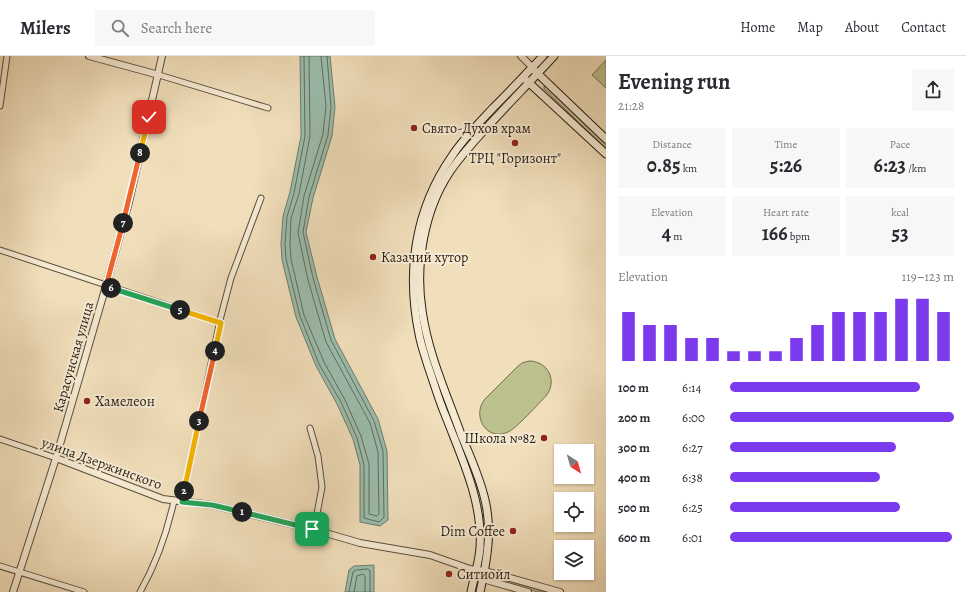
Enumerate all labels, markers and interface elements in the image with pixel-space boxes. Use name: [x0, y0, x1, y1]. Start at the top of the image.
search box: [95, 10, 375, 46]
text: Milers: [20, 15, 71, 41]
icon: search: [109, 17, 131, 39]
text: Search here: [141, 18, 212, 38]
text: Home: [740, 18, 775, 37]
text: Map: [797, 18, 823, 37]
text: About: [845, 18, 879, 37]
text: Contact: [901, 18, 946, 37]
text: Evening run: [618, 67, 730, 97]
button: share: [912, 69, 954, 111]
text: 21:28: [618, 97, 644, 114]
pin: [132, 100, 166, 134]
icon: check: [138, 106, 160, 128]
place label: Свято-Духов храм: [422, 119, 531, 138]
marker: Свято-Духов храм: [409, 123, 419, 133]
text: Distance: [652, 137, 692, 152]
text: Time: [775, 137, 797, 152]
text: Pace: [890, 137, 910, 152]
marker: ТРЦ "Горизонт": [510, 138, 520, 148]
pin: 8: [130, 143, 150, 163]
text: 8: [137, 145, 143, 160]
place label: ТРЦ "Горизонт": [469, 149, 561, 168]
text: 0.85: [647, 152, 680, 179]
text: 5:26: [770, 152, 802, 179]
text: 6:23: [874, 152, 906, 179]
text: km: [680, 161, 697, 176]
text: /km: [906, 161, 926, 176]
text: Elevation: [651, 205, 693, 220]
text: Heart rate: [763, 205, 809, 220]
text: kcal: [891, 205, 909, 220]
pin: 7: [113, 213, 133, 233]
text: 7: [121, 215, 125, 230]
text: 4: [662, 220, 671, 247]
text: 166: [762, 220, 788, 247]
text: 53: [891, 220, 909, 247]
text: m: [671, 229, 682, 244]
text: bpm: [788, 229, 810, 244]
place label: Казачий хутор: [381, 248, 468, 267]
marker: Казачий хутор: [368, 252, 378, 262]
text: Elevation: [618, 268, 668, 285]
text: 119–123 m: [902, 268, 954, 285]
pin: 6: [101, 278, 121, 298]
text: 6: [108, 280, 114, 295]
street label: Карасунская улица: [49, 299, 99, 415]
pin: 5: [170, 300, 190, 320]
text: 5: [178, 302, 182, 317]
pin: 4: [205, 341, 225, 361]
text: 4: [212, 343, 218, 358]
text: 100 m: [618, 379, 649, 396]
text: 6:14: [682, 379, 701, 396]
place label: Хамелеон: [95, 392, 155, 411]
marker: Хамелеон: [82, 396, 92, 406]
text: 200 m: [618, 409, 651, 426]
text: 6:00: [682, 409, 705, 426]
pin: 3: [189, 411, 209, 431]
text: 3: [197, 413, 201, 428]
place label: Школа №82: [464, 429, 536, 448]
street label: улица Дзержинского: [38, 433, 165, 494]
marker: Школа №82: [539, 433, 549, 443]
text: 300 m: [618, 439, 650, 456]
text: 6:27: [682, 439, 703, 456]
north arrow: [554, 444, 594, 484]
map controls: [554, 444, 594, 580]
text: 400 m: [618, 469, 650, 486]
text: 6:38: [682, 469, 703, 486]
pin: 2: [174, 481, 194, 501]
text: 2: [181, 483, 187, 498]
button: locate: [554, 492, 594, 532]
text: 500 m: [618, 499, 650, 516]
text: 6:25: [682, 499, 703, 516]
pin: 1: [232, 502, 252, 522]
text: 1: [240, 504, 244, 519]
pin: [295, 512, 329, 546]
icon: arrive: [301, 518, 323, 540]
place label: Dim Coffee: [440, 522, 505, 541]
marker: Dim Coffee: [508, 526, 518, 536]
text: 600 m: [618, 529, 650, 546]
text: 6:01: [682, 529, 702, 546]
button: layers: [554, 540, 594, 580]
place label: Ситиойл: [457, 565, 510, 584]
marker: Ситиойл: [444, 569, 454, 579]

